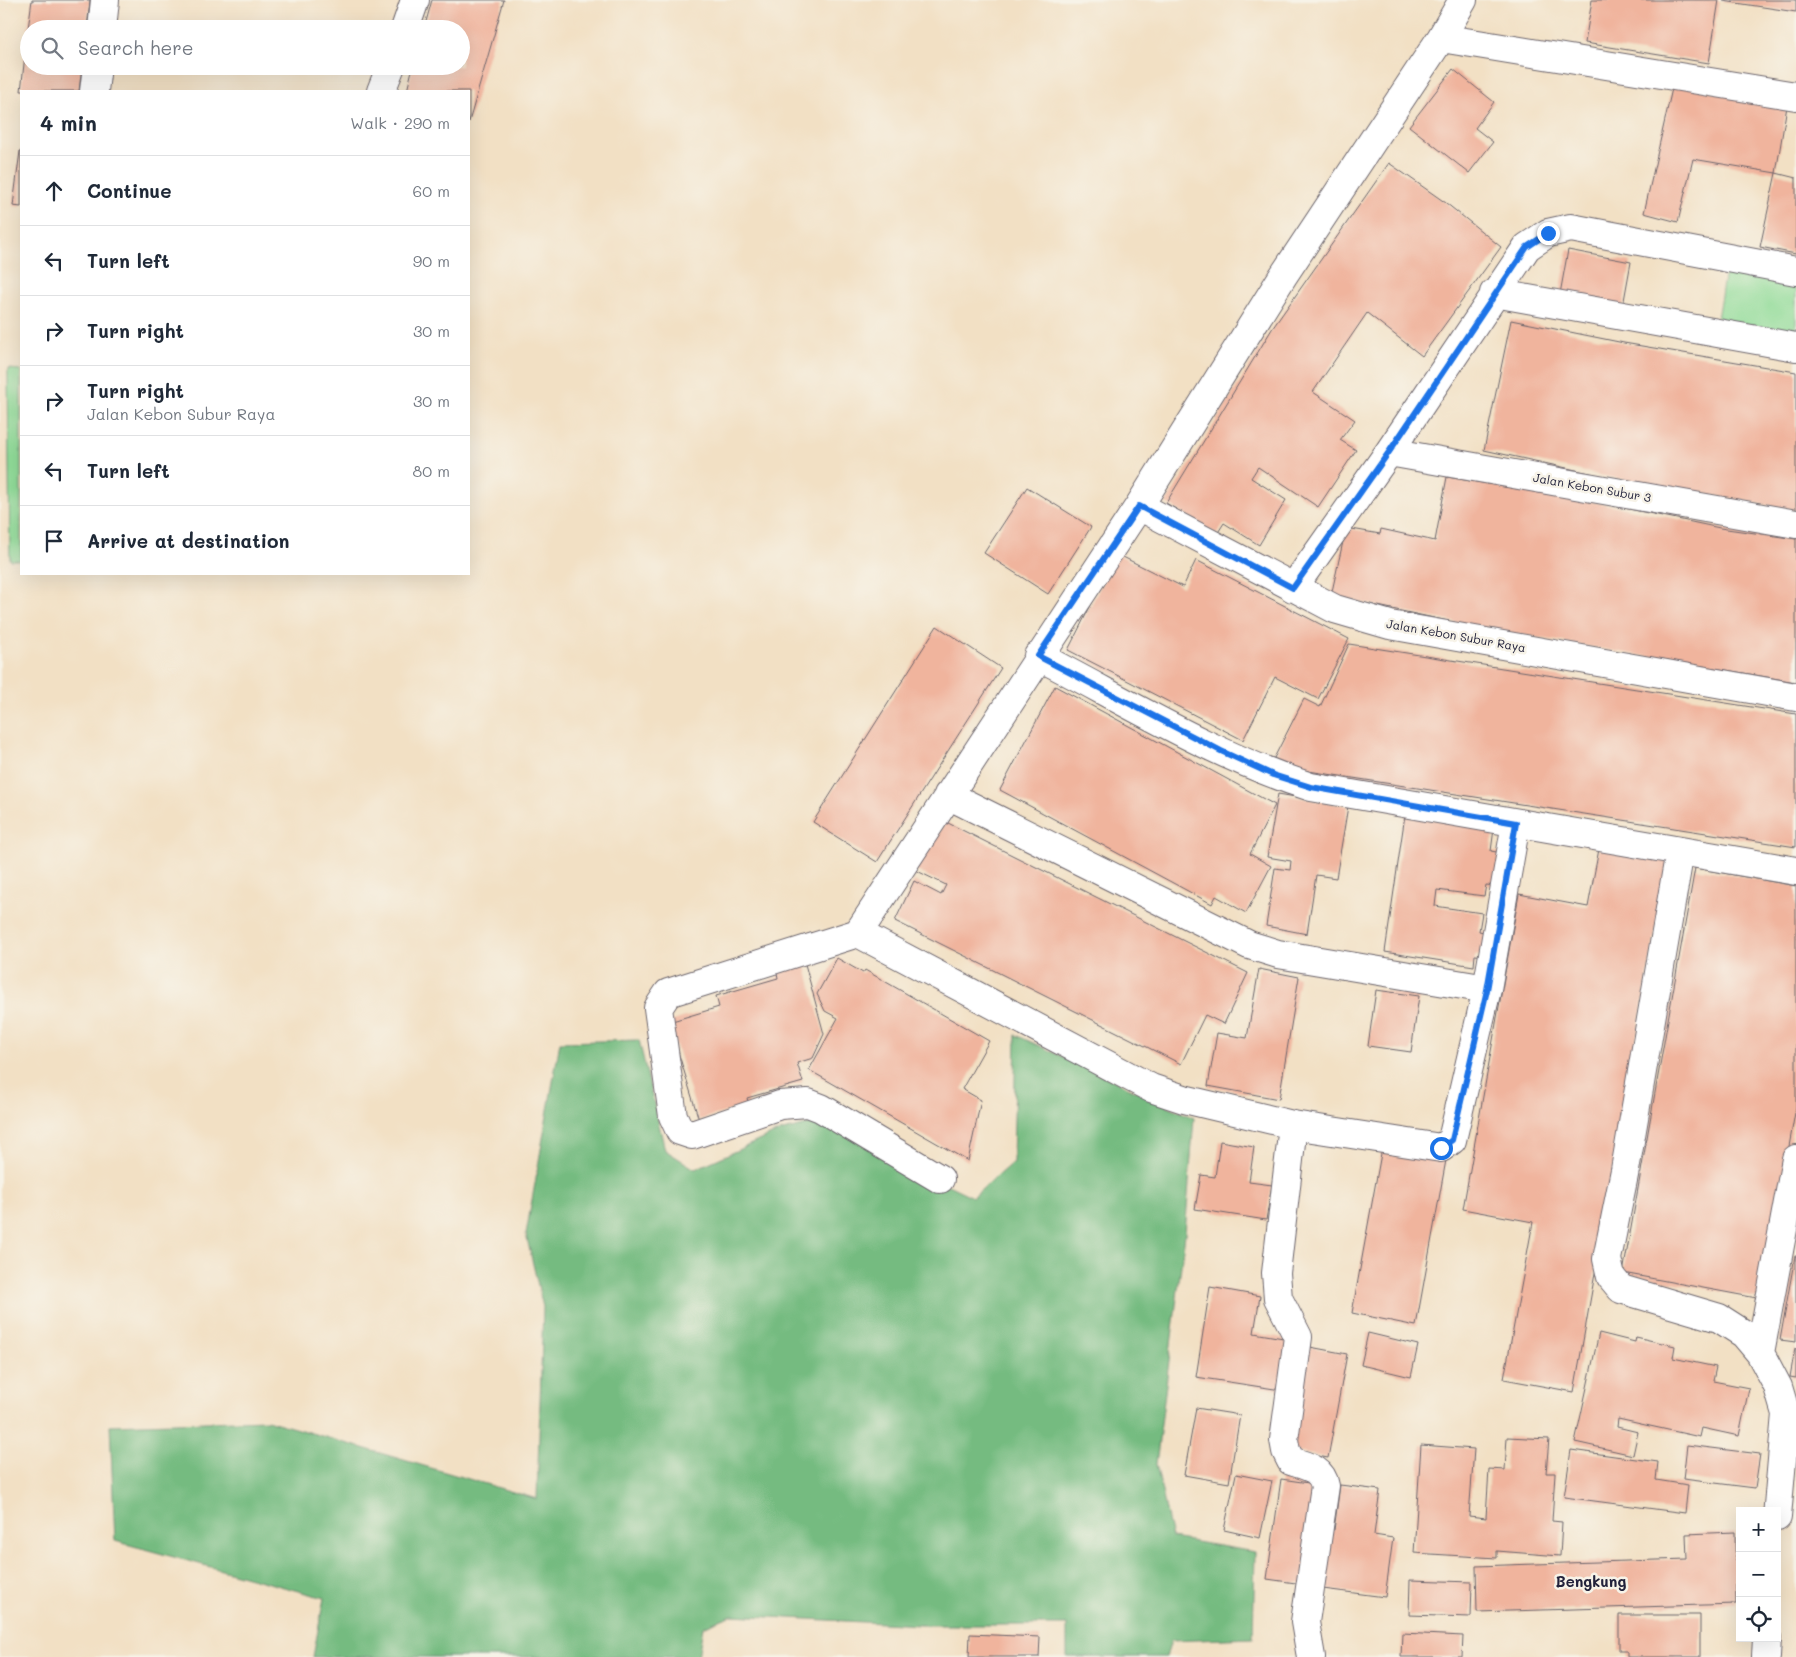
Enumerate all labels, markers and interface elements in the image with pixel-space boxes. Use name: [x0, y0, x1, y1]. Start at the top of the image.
search box: [20, 20, 470, 75]
icon: search: [38, 34, 66, 62]
text: Search here: [78, 35, 194, 60]
text: 4 min: [40, 109, 97, 136]
text: Walk · 290 m: [350, 112, 450, 133]
icon: ahead: [40, 177, 68, 205]
text: Continue: [87, 178, 172, 203]
text: 60 m: [413, 180, 450, 201]
route end: [1537, 222, 1560, 245]
icon: left: [40, 247, 68, 275]
text: Turn left: [87, 248, 170, 273]
text: 90 m: [413, 250, 450, 271]
icon: right: [40, 317, 68, 345]
text: Turn right: [87, 318, 184, 343]
text: 30 m: [413, 320, 450, 341]
text: Turn right: [87, 378, 184, 403]
icon: right: [40, 387, 68, 415]
text: 30 m: [413, 390, 450, 411]
text: Jalan Kebon Subur Raya: [87, 403, 275, 424]
icon: left: [40, 457, 68, 485]
text: Turn left: [87, 458, 170, 483]
text: 80 m: [413, 460, 450, 481]
street label: Jalan Kebon Subur 3: [1532, 469, 1652, 505]
icon: arrive: [40, 527, 68, 555]
text: Arrive at destination: [87, 528, 290, 553]
street label: Jalan Kebon Subur Raya: [1385, 615, 1527, 655]
route start: [1430, 1137, 1453, 1160]
map controls: [1736, 1507, 1781, 1642]
button: +: [1736, 1507, 1781, 1552]
button: −: [1736, 1552, 1781, 1597]
district label: Bengkung: [1556, 1571, 1626, 1591]
button: locate: [1736, 1597, 1781, 1642]

